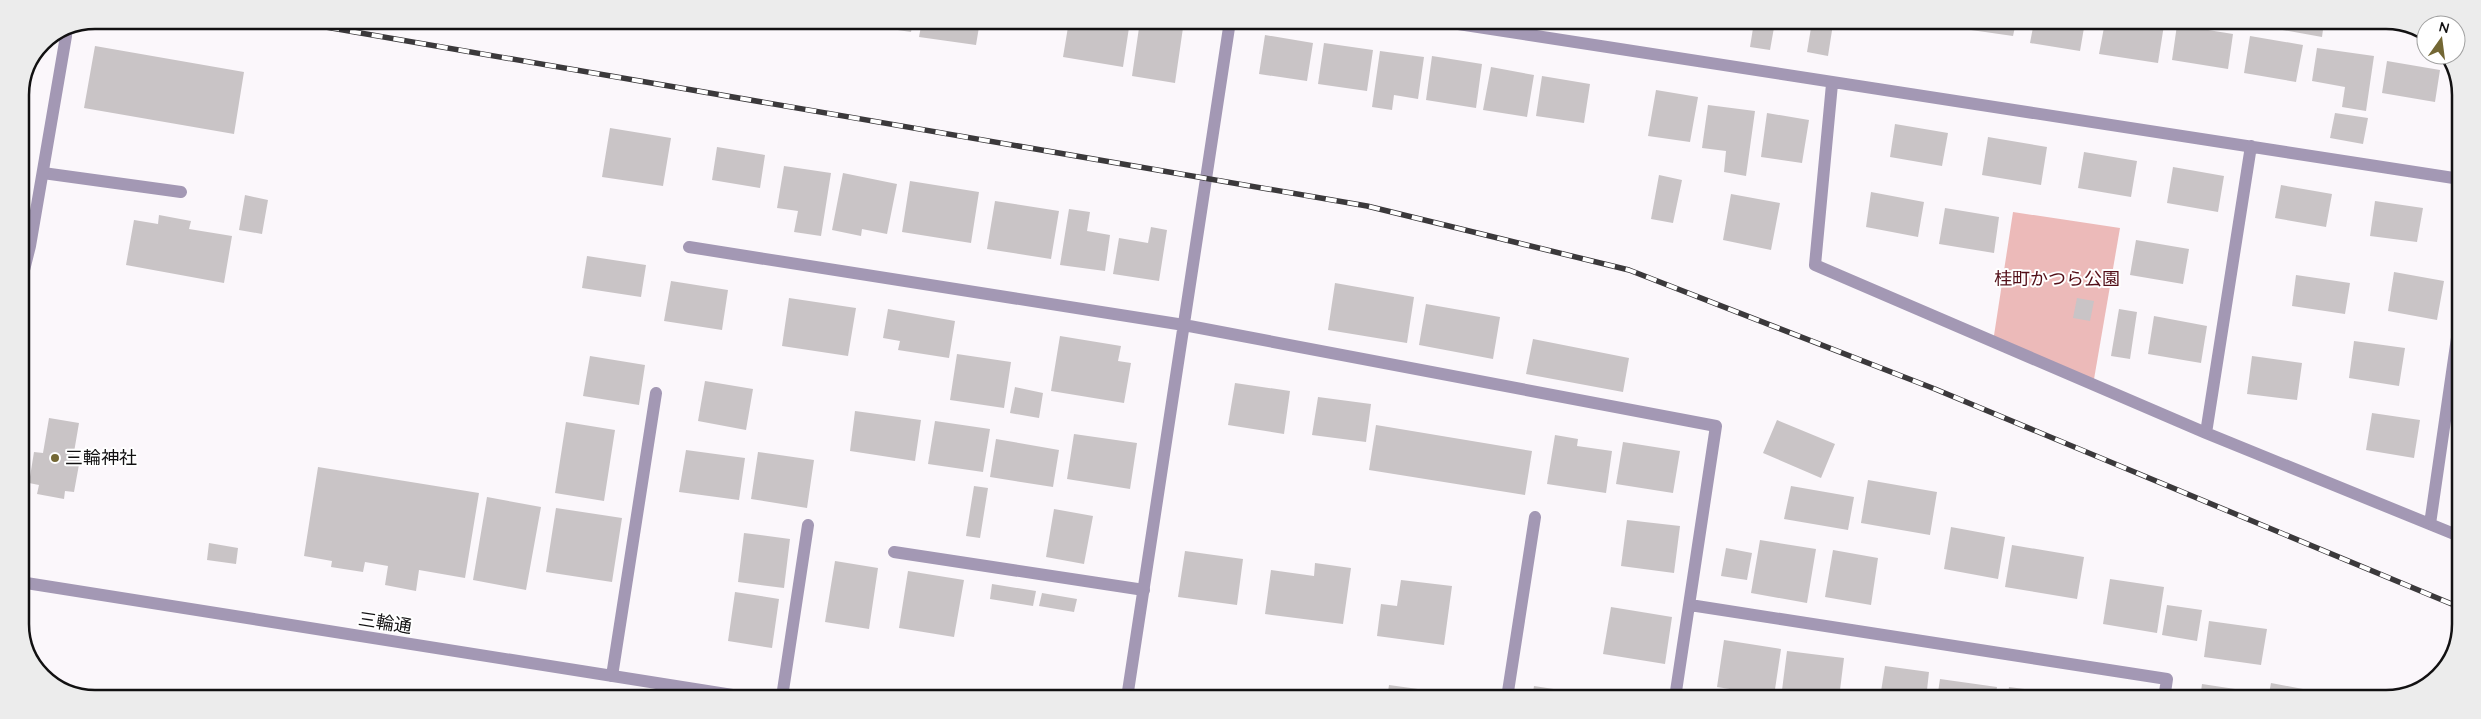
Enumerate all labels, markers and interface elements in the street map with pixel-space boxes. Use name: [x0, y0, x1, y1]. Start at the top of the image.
north arrow: [2416, 15, 2466, 65]
text: N: [2437, 17, 2451, 37]
park label: 桂町かつら公園: [1994, 267, 2120, 290]
place label: 三輪神社: [65, 446, 137, 469]
marker: 三輪神社: [49, 452, 61, 464]
street label: 三輪通: [357, 607, 414, 638]

